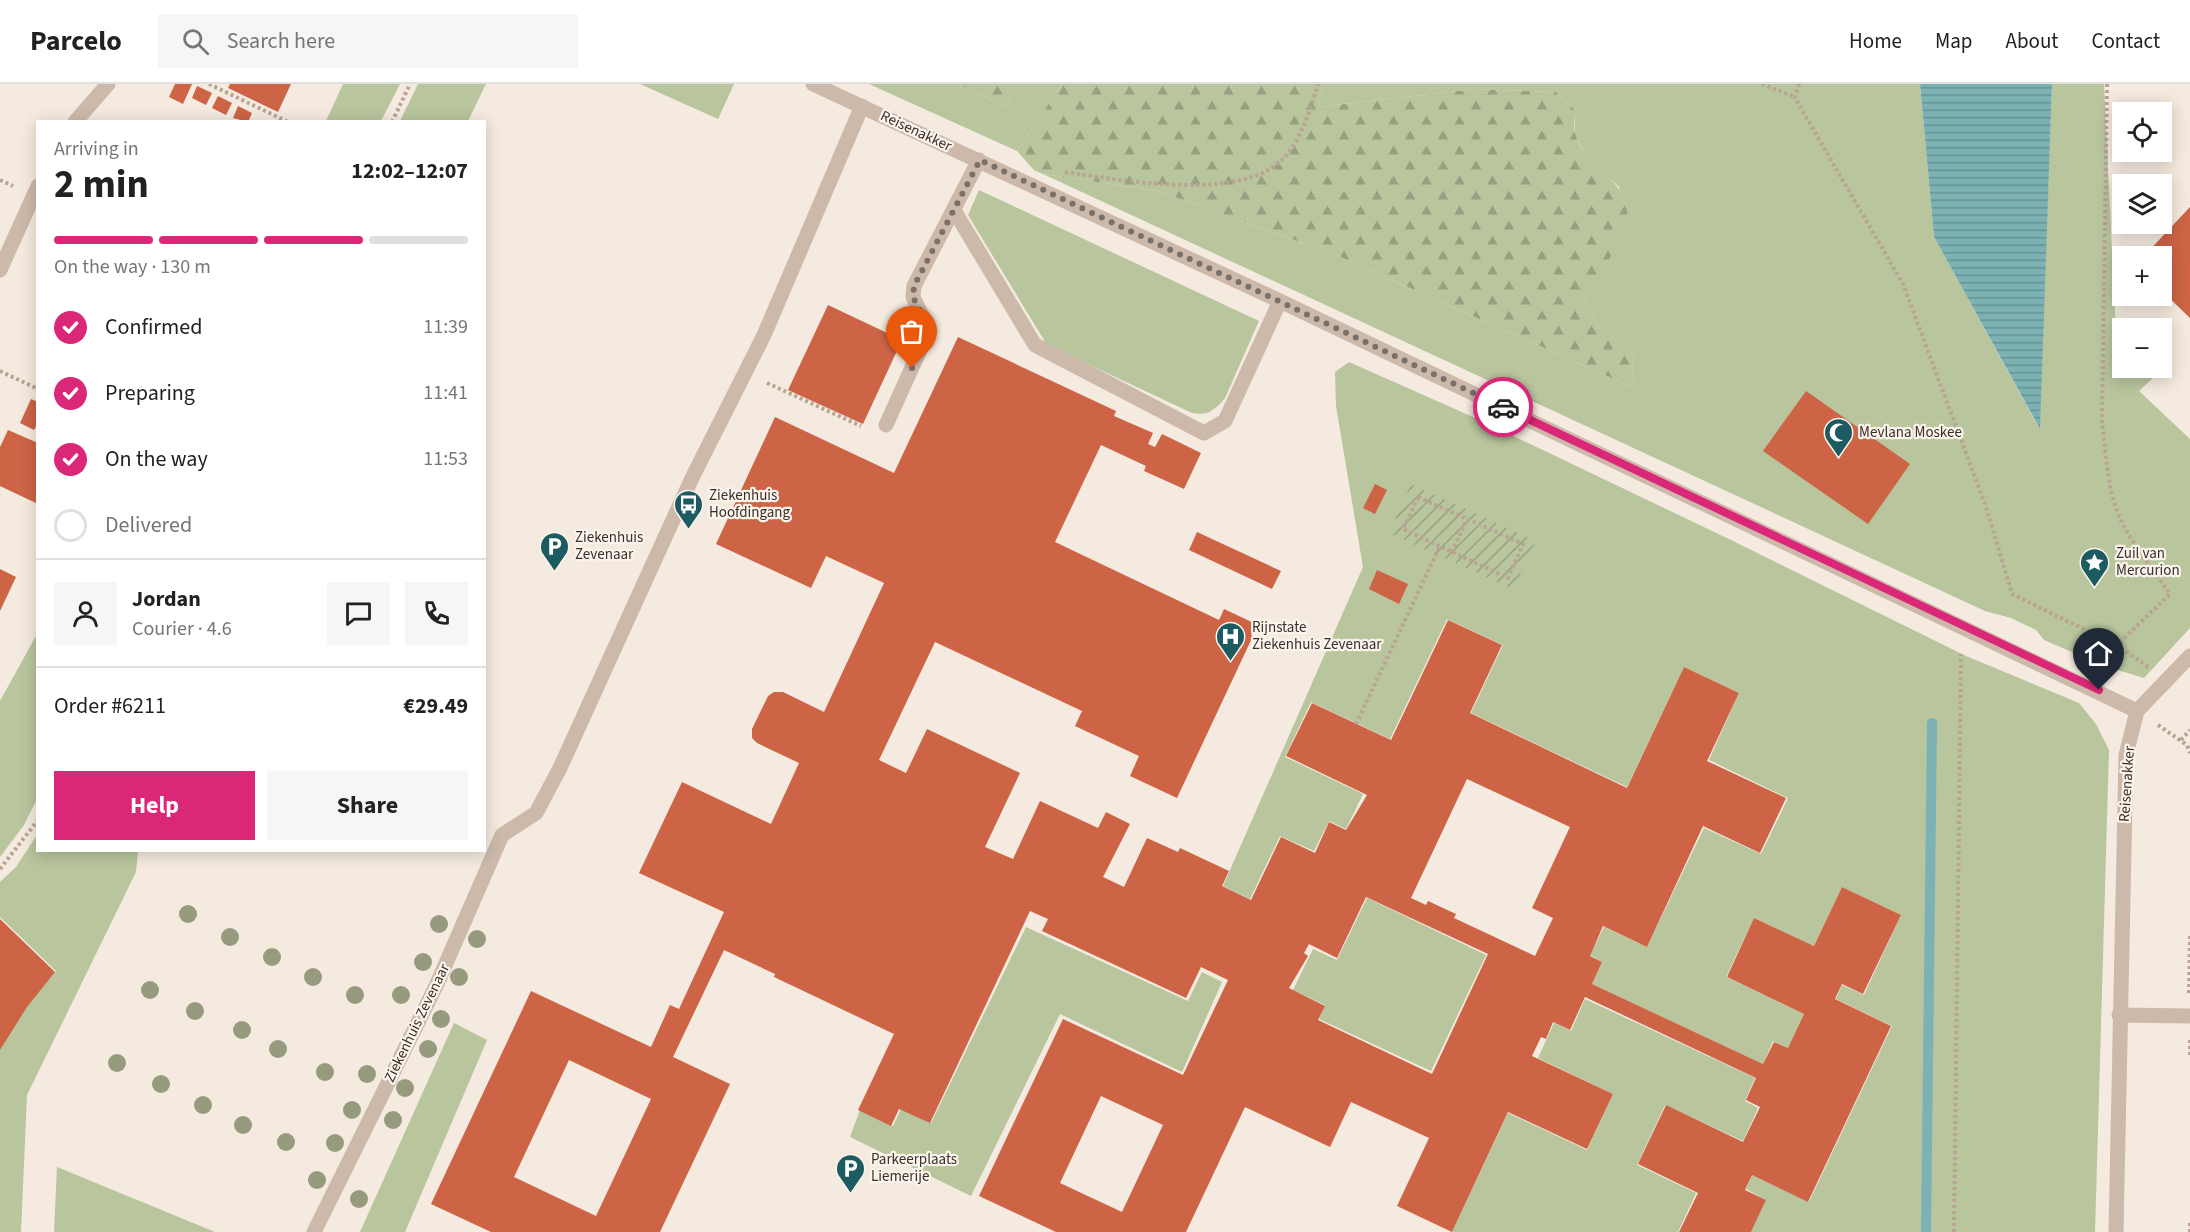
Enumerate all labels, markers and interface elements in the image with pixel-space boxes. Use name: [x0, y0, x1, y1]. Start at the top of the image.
search box: [158, 14, 578, 68]
text: Parcelo: [30, 21, 122, 61]
icon: search: [179, 25, 212, 58]
text: Search here: [227, 25, 335, 57]
text: Home: [1849, 26, 1902, 56]
text: Map: [1935, 26, 1973, 56]
text: About: [2006, 26, 2058, 56]
text: Contact: [2091, 26, 2160, 56]
map controls: [2112, 102, 2172, 378]
button: locate: [2112, 102, 2172, 162]
street label: Reisenakker: [877, 105, 956, 157]
text: Arriving in: [54, 135, 139, 163]
text: 12:02–12:07: [351, 155, 468, 187]
text: 2 min: [54, 157, 149, 213]
button: layers: [2112, 174, 2172, 234]
button: +: [2112, 246, 2172, 306]
text: On the way · 130 m: [54, 253, 211, 281]
pin: [886, 306, 937, 368]
icon: check: [54, 311, 87, 344]
text: Confirmed: [105, 311, 202, 343]
text: 11:39: [423, 313, 468, 341]
icon: bag: [895, 315, 928, 348]
button: −: [2112, 318, 2172, 378]
icon: check: [54, 377, 87, 410]
text: Preparing: [105, 377, 195, 409]
courier: [1473, 377, 1533, 437]
text: 11:41: [423, 379, 468, 407]
icon: car: [1487, 391, 1520, 424]
mosque icon: Mevlana Moskee: [1822, 416, 1854, 458]
place label: Mevlana Moskee: [1859, 422, 1962, 443]
icon: check: [54, 443, 87, 476]
text: On the way: [105, 443, 208, 475]
text: 11:53: [423, 445, 468, 473]
place label: Ziekenhuis Hoofdingang: [709, 485, 791, 523]
bus stop icon: Ziekenhuis Hoofdingang: [672, 488, 704, 530]
text: Delivered: [105, 509, 192, 541]
place label: Ziekenhuis Zevenaar: [575, 527, 643, 565]
parking icon: Ziekenhuis Zevenaar: [538, 530, 570, 572]
place label: Zuil van Mercurion: [2116, 543, 2180, 581]
place icon: Zuil van Mercurion: [2079, 546, 2111, 588]
button: person: [54, 582, 117, 645]
button: chat: [327, 582, 390, 645]
button: phone: [405, 582, 468, 645]
text: Jordan: [132, 583, 201, 615]
text: Courier · 4.6: [132, 615, 232, 643]
place label: Rijnstate Ziekenhuis Zevenaar: [1252, 617, 1382, 655]
hospital icon: Rijnstate Ziekenhuis Zevenaar: [1215, 620, 1247, 662]
pin: [2073, 628, 2124, 690]
icon: home: [2082, 637, 2115, 670]
text: Order #6211: [54, 690, 166, 722]
text: €29.49: [403, 690, 468, 722]
street label: Reisenakker: [2114, 744, 2140, 823]
button: Help: [54, 771, 255, 840]
button: Share: [267, 771, 468, 840]
street label: Ziekenhuis Zevenaar: [379, 959, 455, 1086]
place label: Parkeerplaats Liemerije: [871, 1149, 957, 1187]
parking icon: Parkeerplaats Liemerije: [834, 1152, 866, 1194]

